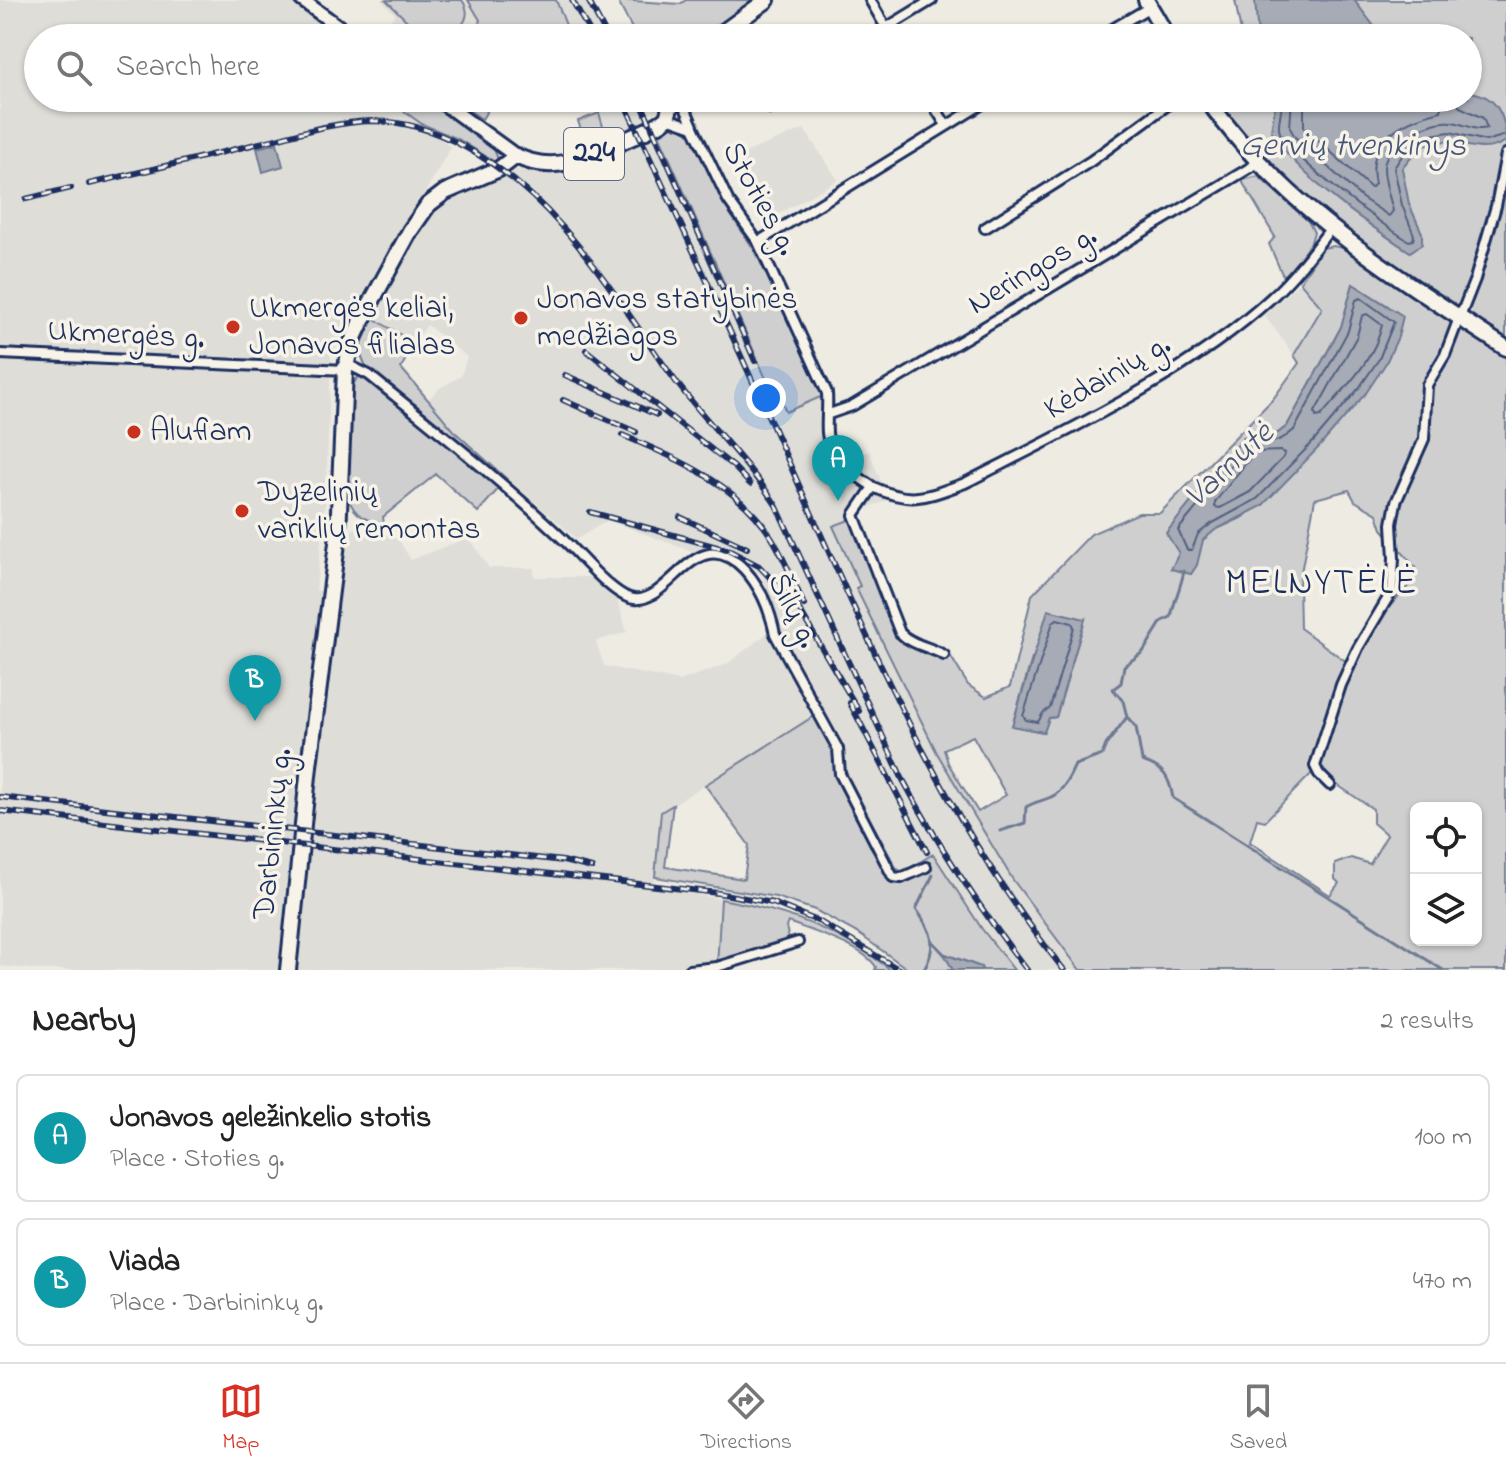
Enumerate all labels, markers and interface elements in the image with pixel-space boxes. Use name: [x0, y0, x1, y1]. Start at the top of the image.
search box: [24, 24, 1482, 112]
icon: search: [52, 46, 96, 90]
text: Search here: [116, 46, 260, 90]
water label: Gervių tvenkinys: [1240, 122, 1467, 172]
road number: 224: [564, 128, 624, 180]
street label: Stoties g.: [708, 133, 810, 265]
street label: Neringos g.: [959, 214, 1107, 328]
place label: Jonavos statybinės medžiagos: [537, 277, 798, 361]
place label: Ukmergės keliai, Jonavos filialas: [249, 286, 456, 370]
street label: Ukmergės g.: [46, 308, 206, 364]
marker: Jonavos statybinės medžiagos: [512, 309, 530, 327]
marker: Ukmergės keliai, Jonavos filialas: [224, 318, 242, 336]
street label: Kėdainių g.: [1036, 323, 1180, 433]
your location: [746, 378, 786, 418]
place label: Aluflam: [150, 409, 252, 456]
water label: Varnutė: [1174, 410, 1288, 521]
marker: Aluflam: [125, 423, 143, 441]
pin: A: [812, 435, 864, 501]
place label: Dyzelinių variklių remontas: [257, 470, 481, 554]
marker: Dyzelinių variklių remontas: [233, 502, 251, 520]
district label: MELNYTĖLĖ: [1225, 558, 1419, 611]
street label: Šilų g.: [754, 565, 830, 657]
pin: B: [229, 655, 281, 721]
street label: Darbininkų g.: [242, 746, 306, 923]
map controls: [1410, 802, 1482, 946]
button: locate: [1410, 802, 1482, 874]
button: layers: [1410, 874, 1482, 946]
text: Nearby: [32, 997, 136, 1047]
text: 2 results: [1381, 1003, 1474, 1041]
text: Jonavos geležinkelio stotis: [110, 1097, 431, 1141]
text: A: [52, 1119, 68, 1157]
text: 100 m: [1415, 1119, 1472, 1157]
text: Place · Stoties g.: [110, 1141, 284, 1179]
text: Viada: [110, 1241, 180, 1285]
text: B: [51, 1263, 69, 1301]
text: 470 m: [1413, 1263, 1472, 1301]
text: Place · Darbininkų g.: [110, 1285, 323, 1323]
tab: Map: [219, 1379, 263, 1459]
tab: Directions: [701, 1379, 792, 1459]
tab: Saved: [1230, 1379, 1287, 1459]

